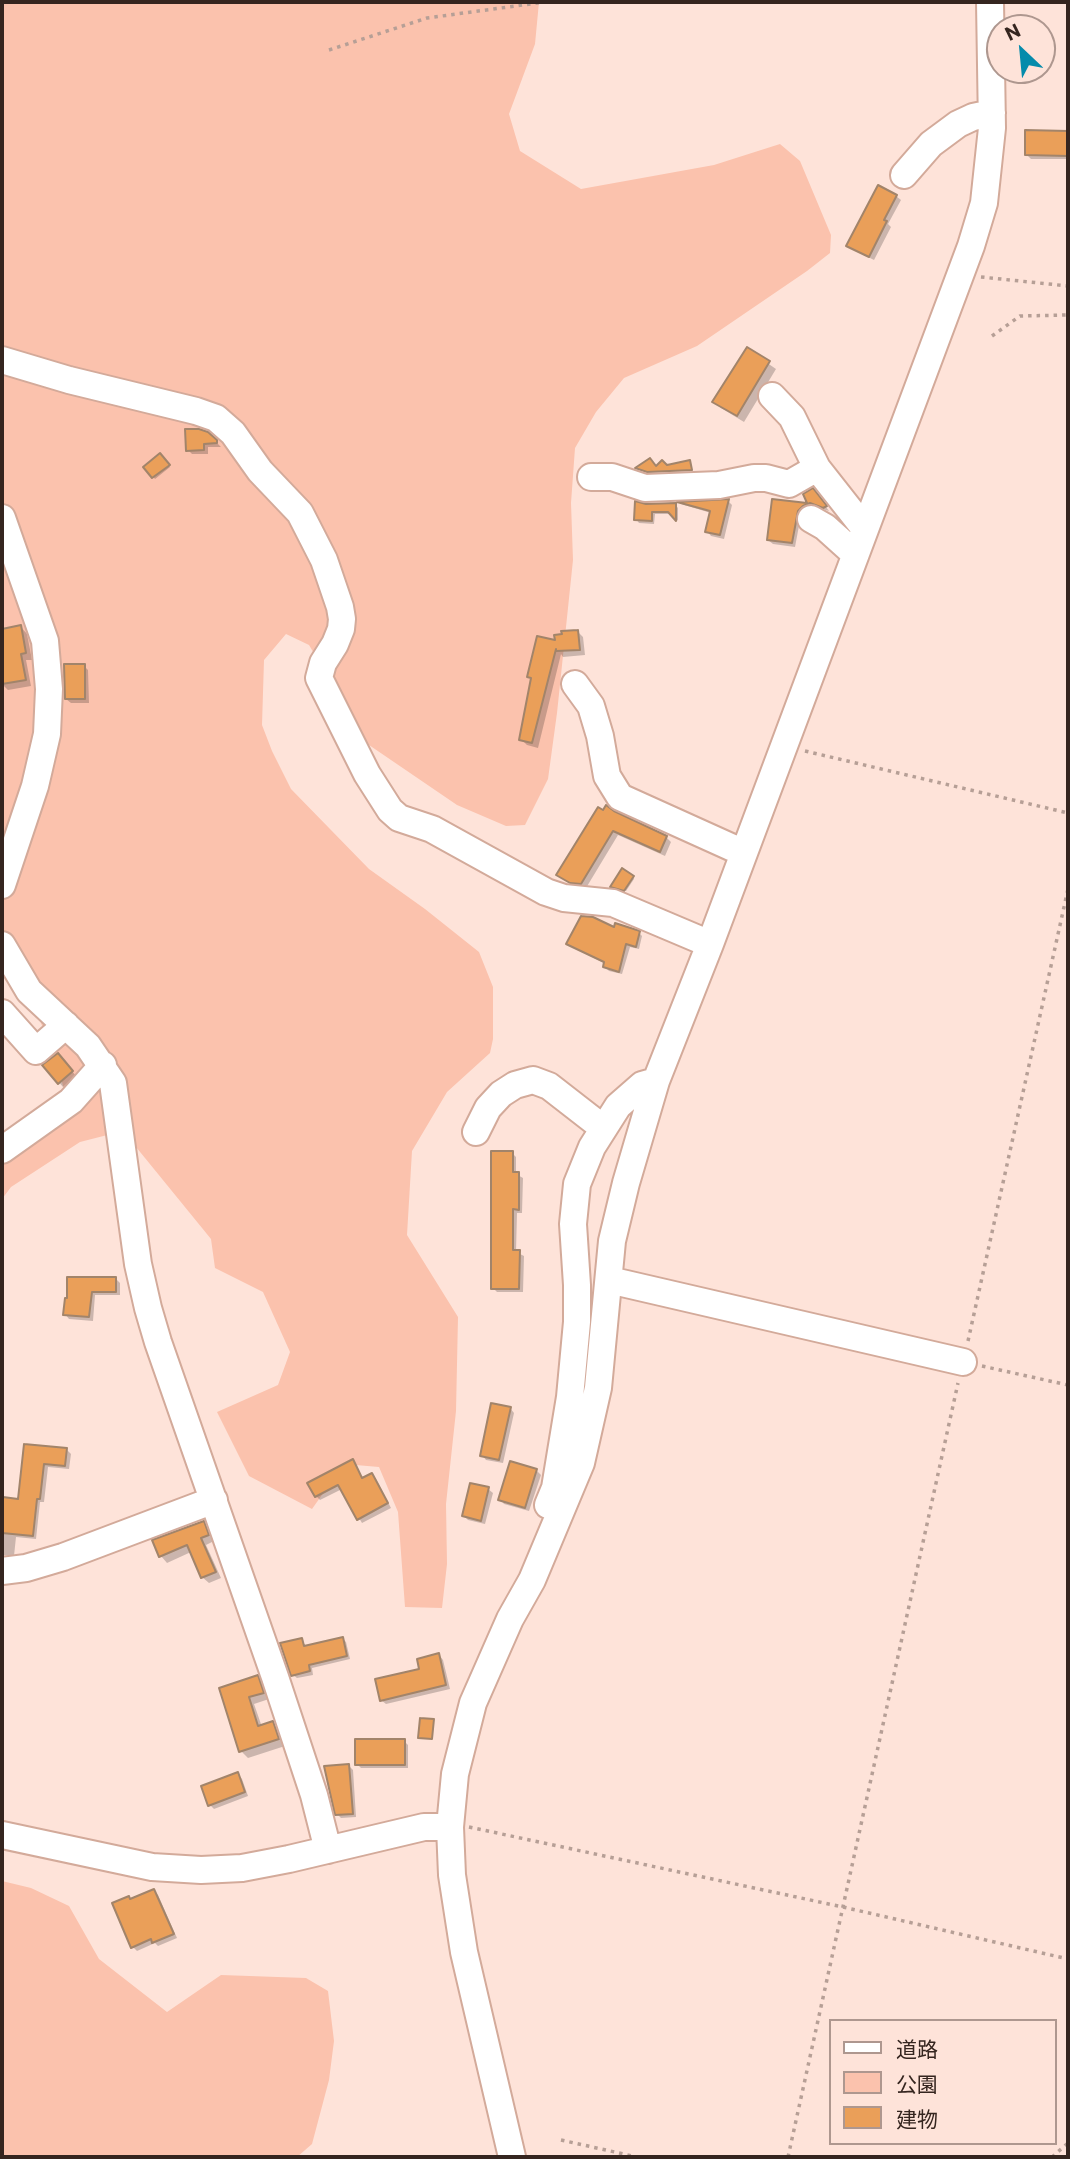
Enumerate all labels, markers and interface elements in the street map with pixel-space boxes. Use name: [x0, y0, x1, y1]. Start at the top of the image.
north arrow: [986, 14, 1056, 84]
text: N: [1001, 18, 1024, 45]
legend: [828, 2019, 1056, 2145]
text: 道路: [896, 2036, 938, 2061]
text: 公園: [896, 2071, 938, 2096]
text: 建物: [896, 2106, 938, 2131]

